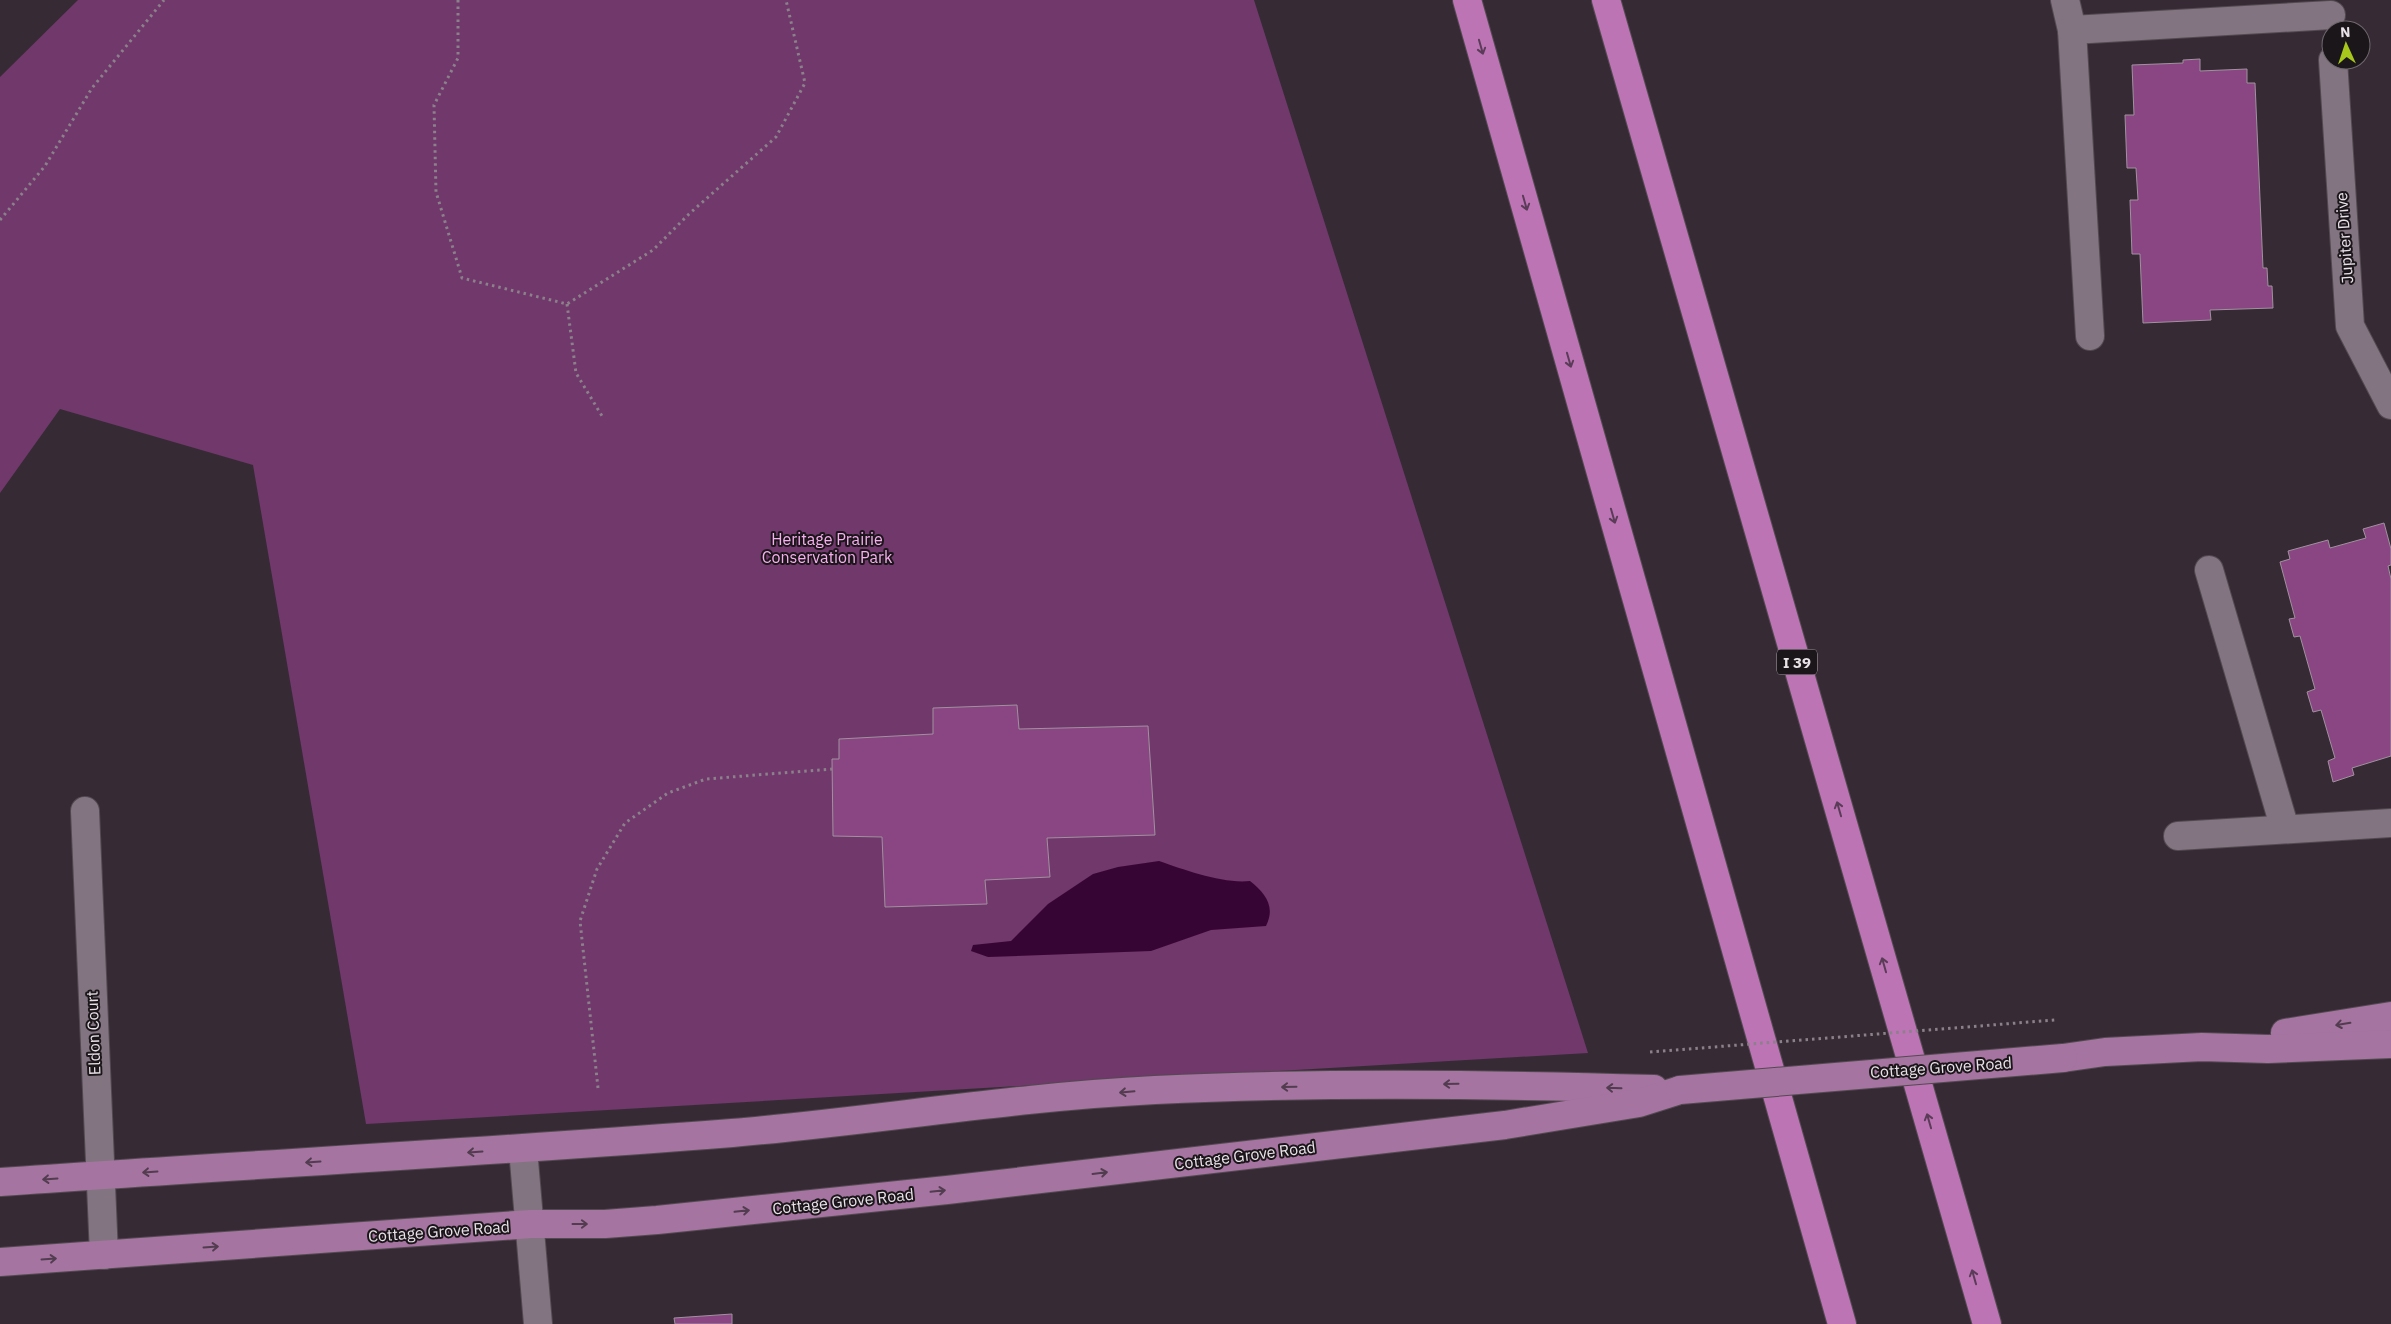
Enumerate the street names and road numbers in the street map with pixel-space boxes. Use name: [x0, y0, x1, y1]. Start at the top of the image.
street label: Jupiter Drive: [2331, 191, 2357, 284]
road number: I 39: [1777, 650, 1817, 674]
street label: Eldon Court: [82, 991, 104, 1075]
street label: Cottage Grove Road: [1869, 1052, 2013, 1082]
street label: Cottage Grove Road: [1173, 1136, 1317, 1174]
street label: Cottage Grove Road: [771, 1184, 915, 1218]
street label: Cottage Grove Road: [367, 1216, 511, 1246]

